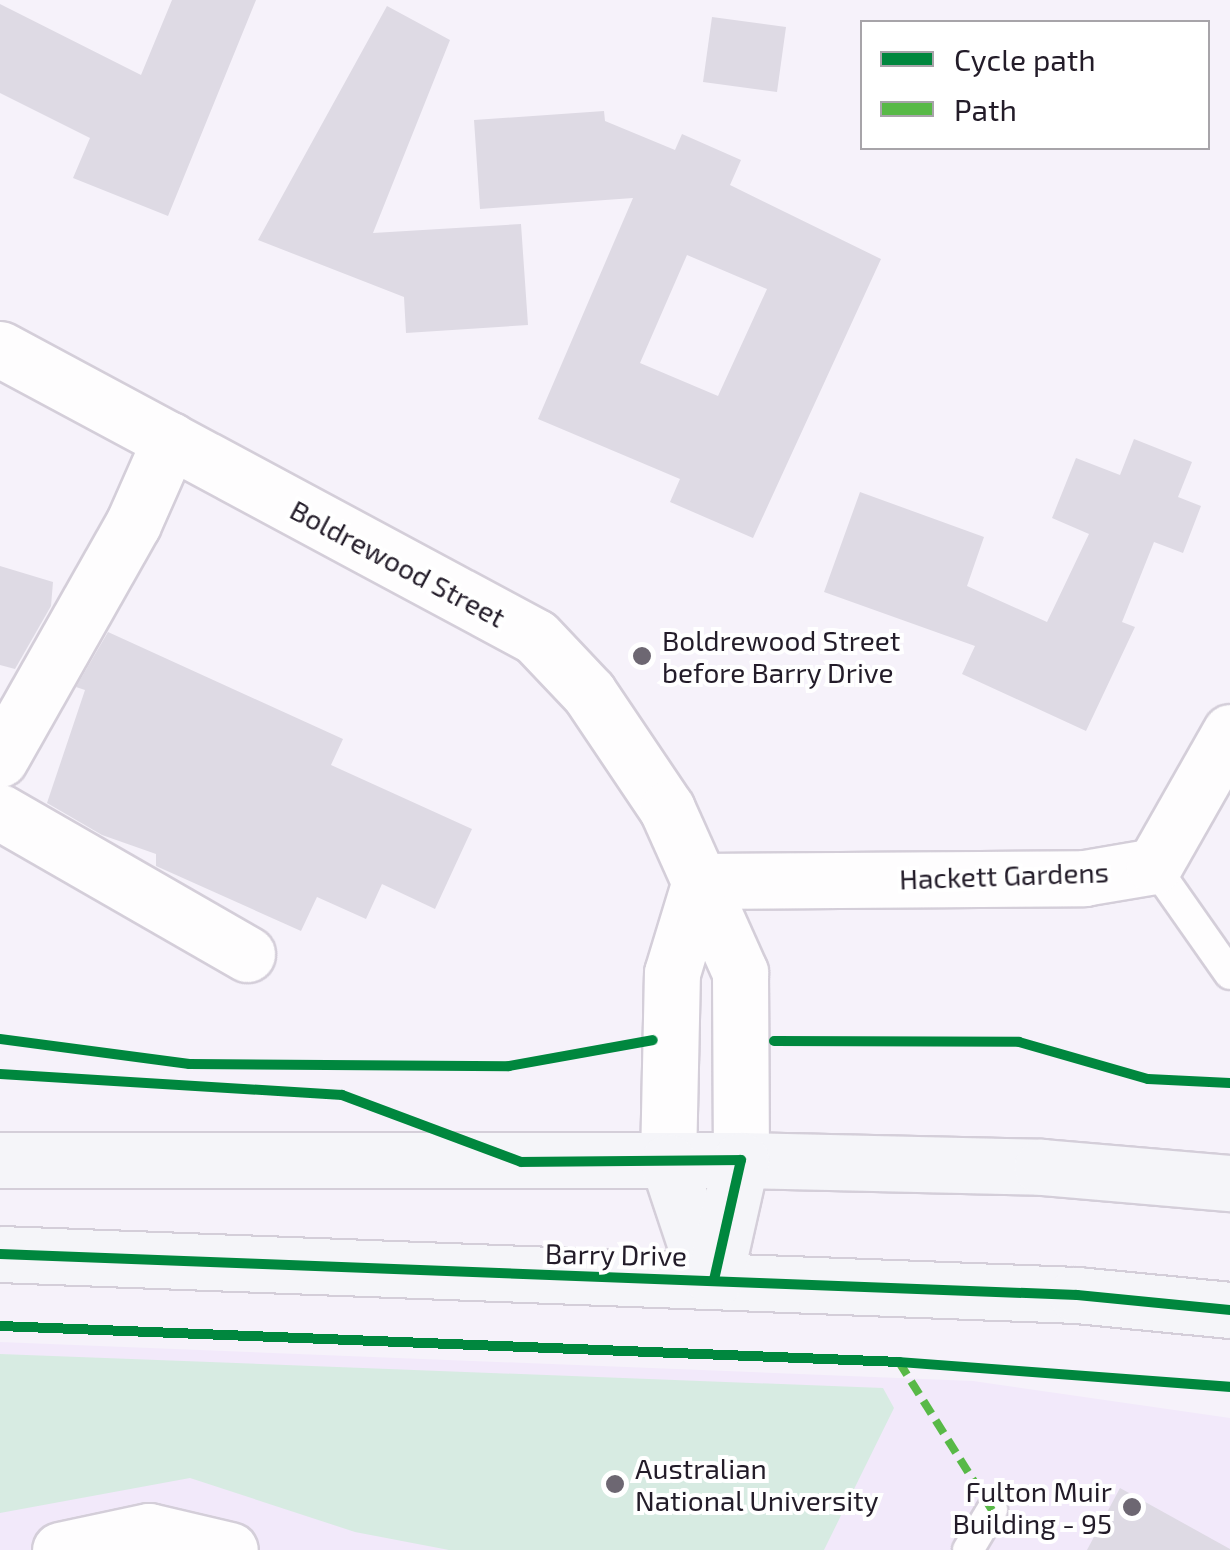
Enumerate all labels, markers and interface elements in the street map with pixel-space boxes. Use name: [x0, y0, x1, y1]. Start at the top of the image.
legend: [860, 20, 1210, 150]
text: Cycle path: [954, 41, 1096, 77]
text: Path: [954, 91, 1017, 127]
street label: Boldrewood Street: [285, 492, 511, 634]
place label: Boldrewood Street before Barry Drive: [662, 623, 900, 689]
marker: Boldrewood Street before Barry Drive: [631, 645, 653, 667]
street label: Hackett Gardens: [899, 855, 1109, 895]
street label: Barry Drive: [544, 1236, 688, 1272]
place label: Australian National University: [635, 1451, 879, 1517]
marker: Australian National University: [604, 1473, 626, 1495]
place label: Fulton Muir Building - 95: [952, 1474, 1112, 1540]
marker: Fulton Muir Building - 95: [1121, 1496, 1143, 1518]

